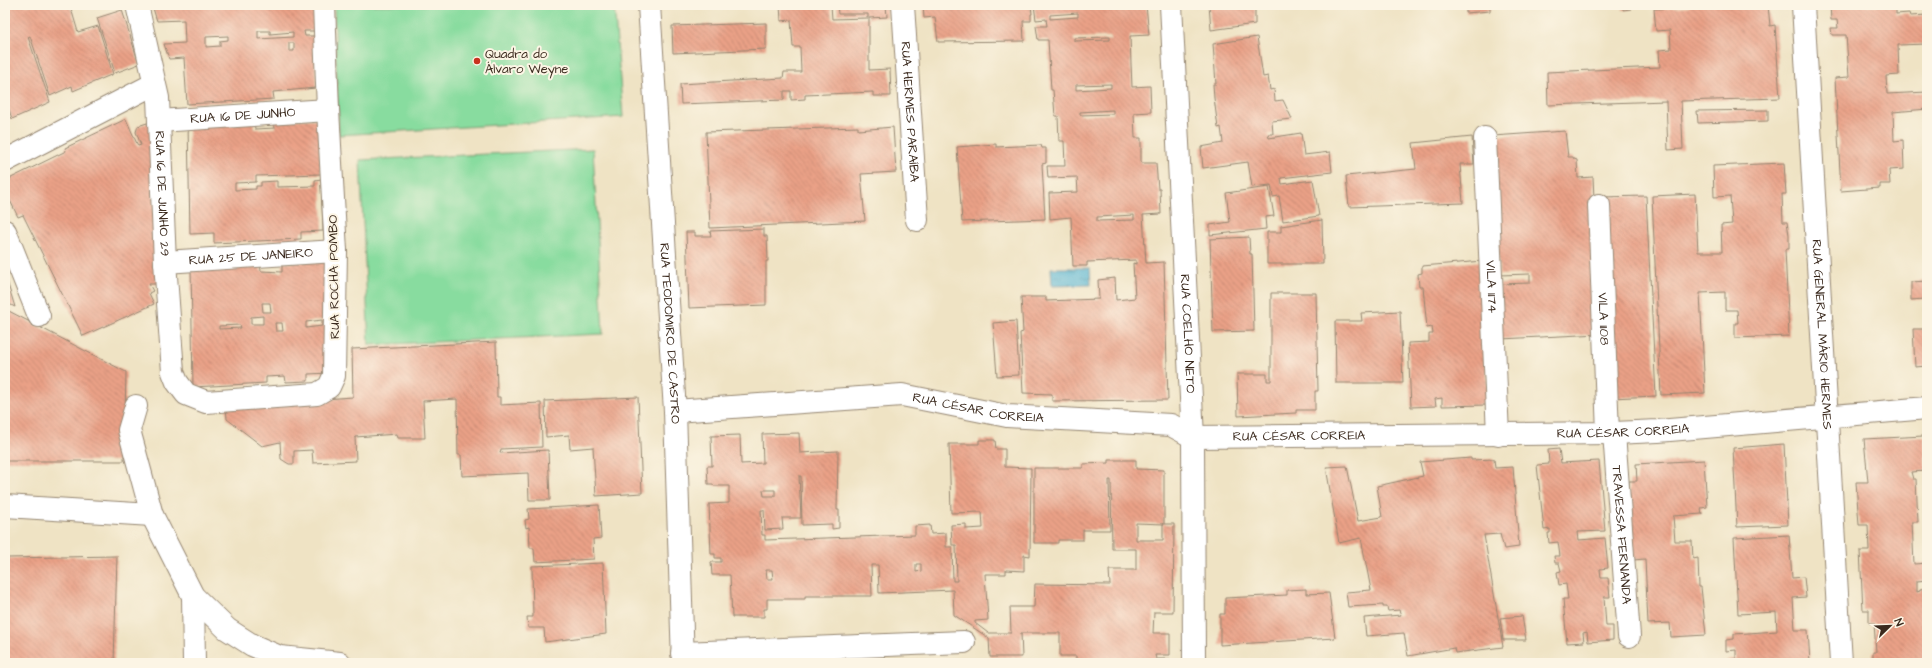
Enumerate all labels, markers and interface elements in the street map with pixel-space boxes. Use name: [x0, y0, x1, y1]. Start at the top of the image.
street label: RUA HERMES PARAÍBA: [896, 41, 924, 183]
place label: Quadra do Álvaro Weyne: [485, 45, 568, 79]
marker: Quadra do Álvaro Weyne: [472, 56, 482, 66]
street label: RUA 16 DE JUNHO: [190, 103, 296, 128]
street label: RUA 16 DE JUNHO 29: [150, 130, 174, 257]
street label: RUA ROCHA POMBO: [324, 214, 344, 339]
street label: RUA GENERAL MÁRIO HERMES: [1808, 239, 1837, 430]
street label: RUA TEODOMIRO DE CASTRO: [655, 242, 684, 424]
street label: RUA 25 DE JANEIRO: [188, 243, 314, 269]
street label: VILA 1174: [1481, 260, 1502, 314]
street label: RUA COELHO NETO: [1176, 274, 1200, 394]
street label: VILA 1108: [1593, 292, 1614, 346]
street label: RUA CÉSAR CORREIA: [911, 388, 1045, 427]
street label: RUA CÉSAR CORREIA: [1557, 419, 1691, 443]
street label: RUA CÉSAR CORREIA: [1233, 426, 1366, 446]
street label: TRAVESSA FERNANDA: [1607, 465, 1636, 605]
north arrow: [1870, 606, 1910, 646]
text: N: [1890, 616, 1907, 628]

